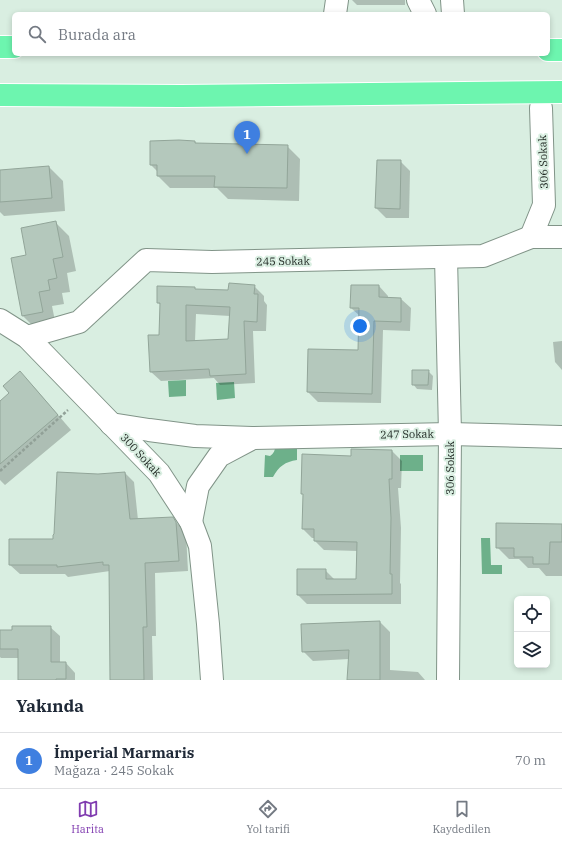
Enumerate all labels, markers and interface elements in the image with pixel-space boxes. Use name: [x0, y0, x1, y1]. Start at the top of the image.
search box: [12, 12, 550, 56]
icon: search: [26, 23, 48, 45]
text: Burada ara: [58, 25, 136, 44]
pin: 1: [234, 121, 260, 154]
street label: 306 Sokak: [535, 134, 551, 189]
street label: 245 Sokak: [256, 254, 311, 268]
your location: [350, 316, 370, 336]
street label: 247 Sokak: [380, 427, 435, 441]
street label: 300 Sokak: [118, 431, 165, 480]
street label: 306 Sokak: [443, 440, 457, 495]
map controls: [514, 596, 550, 668]
button: locate: [514, 596, 550, 632]
button: layers: [514, 632, 550, 668]
text: Yakında: [16, 695, 84, 717]
text: İmperial Marmaris: [54, 743, 194, 762]
text: 1: [25, 752, 33, 769]
text: 70 m: [515, 752, 546, 769]
text: Mağaza · 245 Sokak: [54, 762, 174, 779]
tab: Harita: [71, 798, 104, 836]
tab: Yol tarifi: [247, 798, 290, 836]
tab: Kaydedilen: [432, 798, 491, 836]

